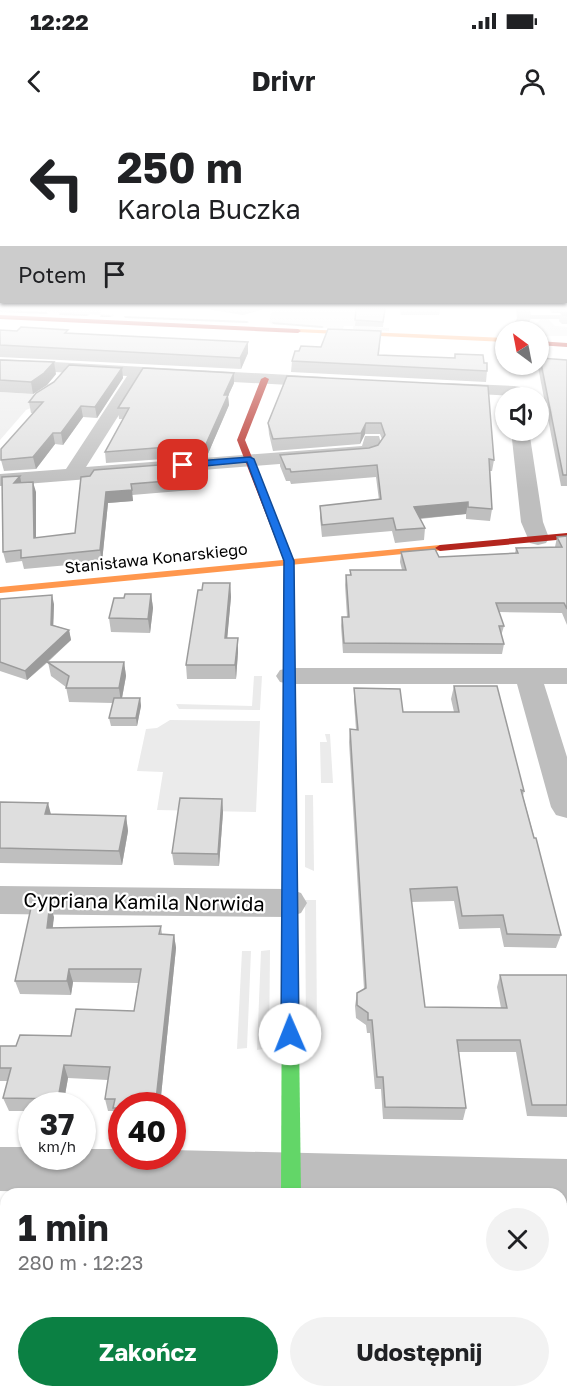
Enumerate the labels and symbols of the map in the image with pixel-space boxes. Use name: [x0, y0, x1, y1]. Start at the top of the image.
north arrow: [495, 321, 549, 375]
pin: [157, 439, 208, 490]
street label: Stanisława Konarskiego: [63, 538, 249, 578]
street label: Cypriana Kamila Norwida: [23, 887, 265, 915]
position arrow: [258, 1002, 322, 1066]
speed limit sign: 40: [108, 1092, 186, 1170]

